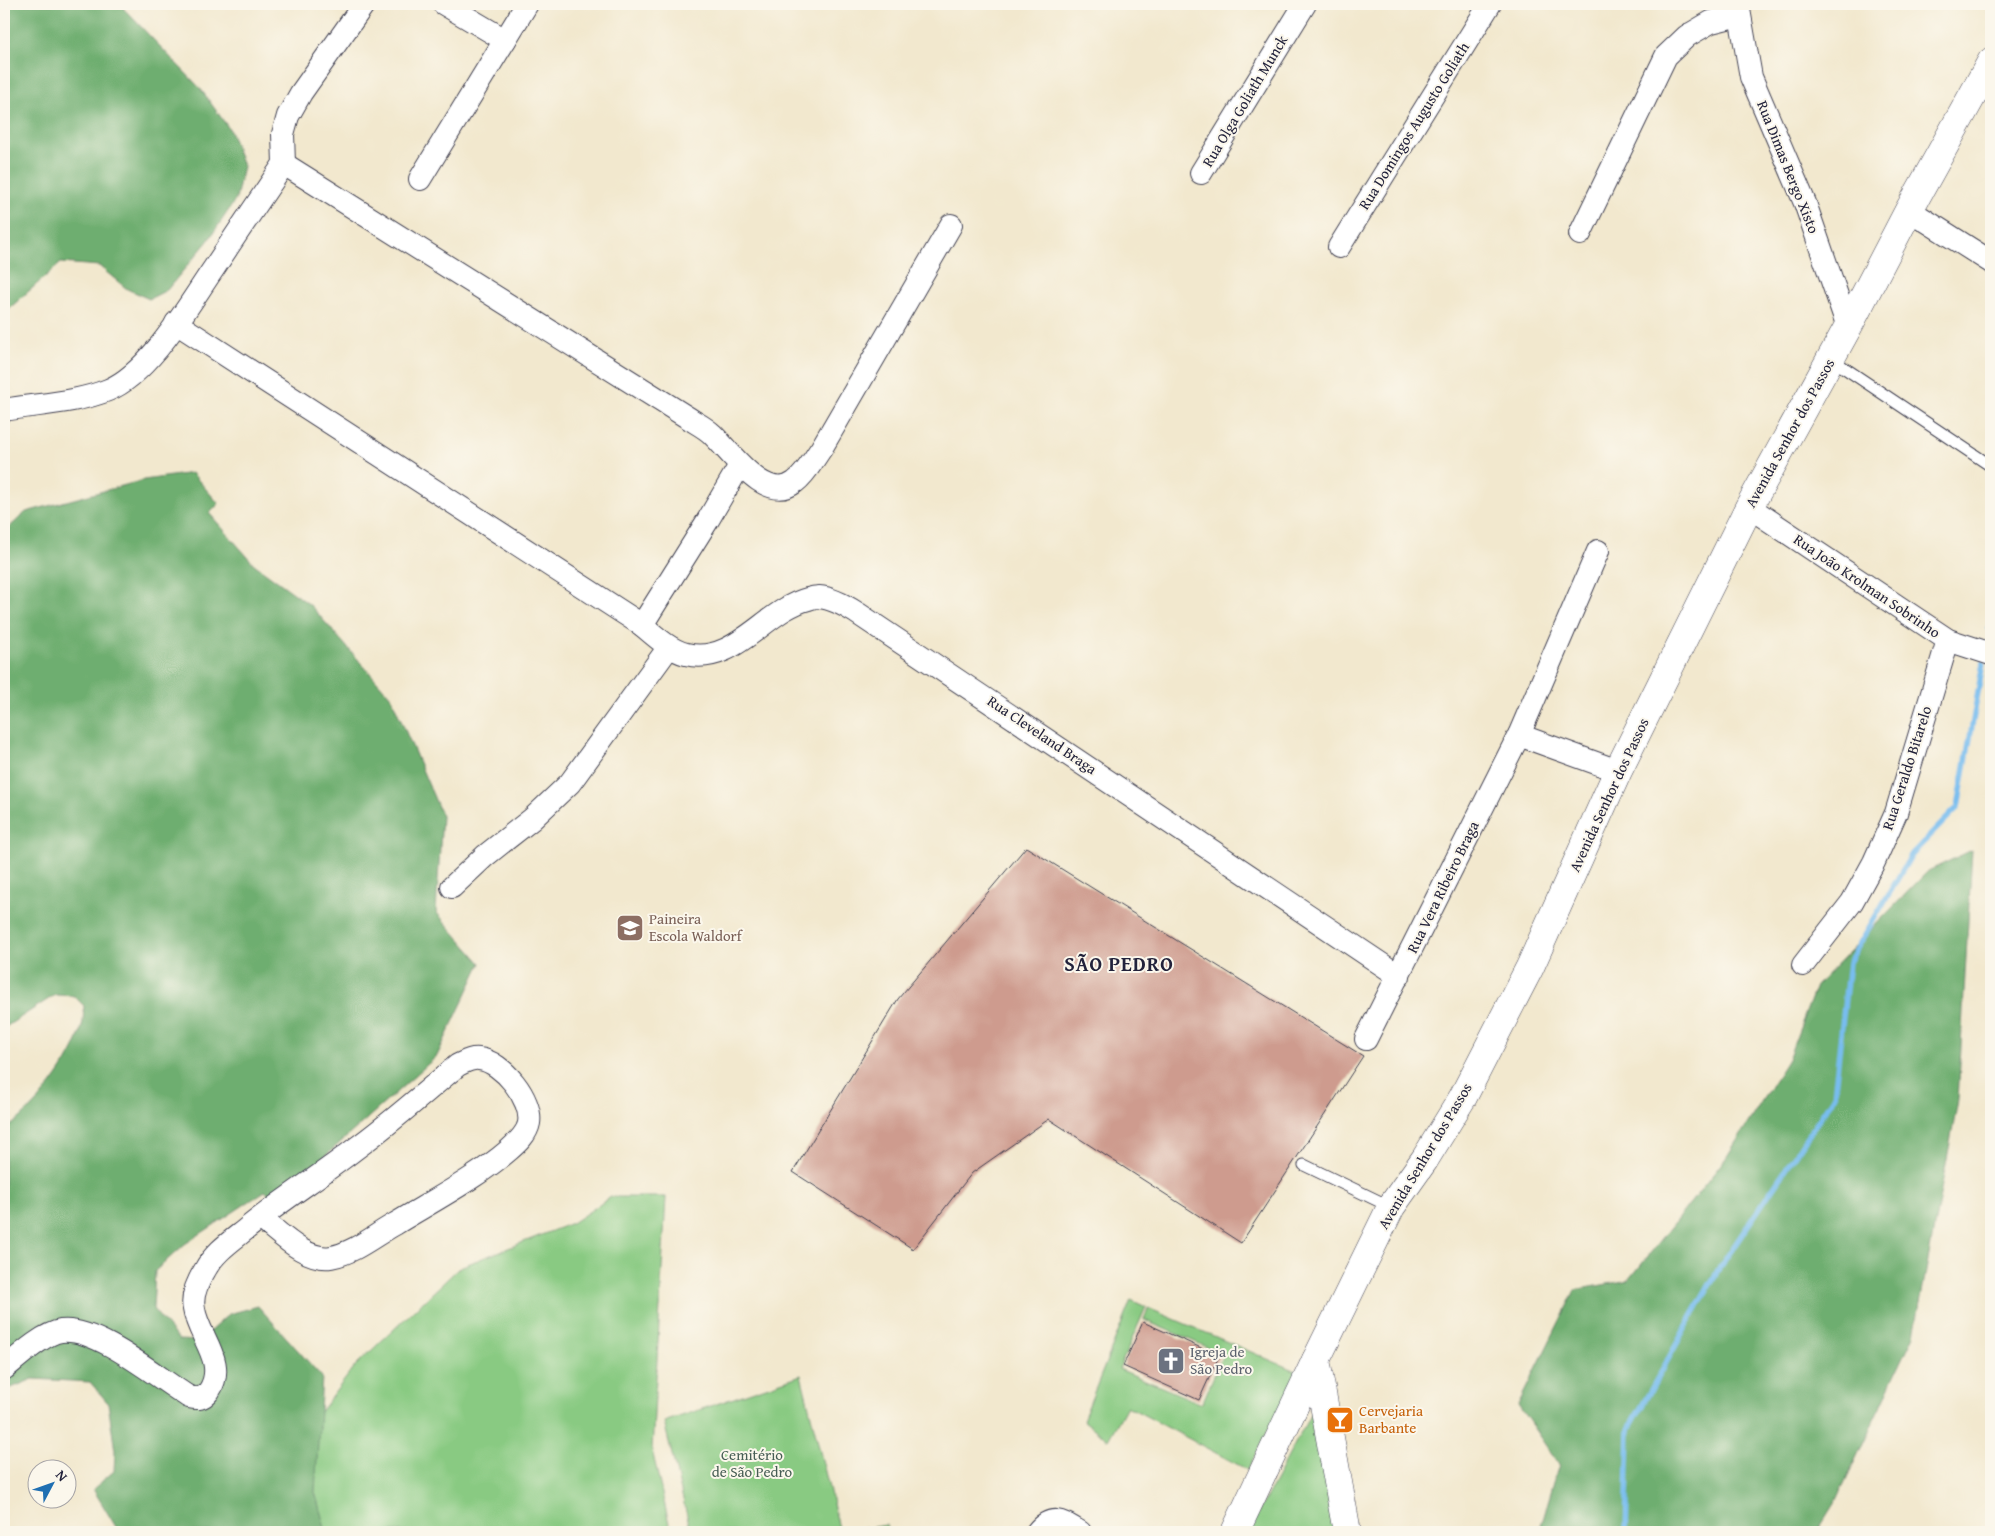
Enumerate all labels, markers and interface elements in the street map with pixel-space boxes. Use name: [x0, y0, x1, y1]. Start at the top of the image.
street label: Rua Olga Goliath Munck: [1197, 31, 1292, 171]
street label: Rua Domingos Augusto Goliath: [1353, 37, 1474, 214]
street label: Rua Dimas Bergo Xisto: [1752, 97, 1825, 237]
street label: Avenida Senhor dos Passos: [1740, 354, 1839, 511]
street label: Rua João Krolman Sobrinho: [1790, 529, 1945, 643]
street label: Rua Cleveland Braga: [983, 690, 1101, 779]
street label: Rua Geraldo Bitarelo: [1877, 703, 1937, 833]
street label: Avenida Senhor dos Passos: [1564, 714, 1653, 875]
street label: Rua Vera Ribeiro Braga: [1401, 817, 1484, 956]
place label: Paineira Escola Waldorf: [649, 908, 744, 946]
school or university icon: Paineira Escola Waldorf: [615, 913, 645, 943]
district label: SÃO PEDRO: [1064, 949, 1174, 978]
street label: Avenida Senhor dos Passos: [1372, 1079, 1477, 1233]
place label: Igreja de São Pedro: [1190, 1341, 1252, 1379]
church icon: Igreja de São Pedro: [1156, 1346, 1186, 1376]
place label: Cervejaria Barbante: [1359, 1400, 1423, 1438]
bar icon: Cervejaria Barbante: [1325, 1405, 1355, 1435]
park label: Cemitério de São Pedro: [712, 1444, 793, 1482]
north arrow: [28, 1458, 78, 1508]
text: N: [51, 1465, 73, 1486]

